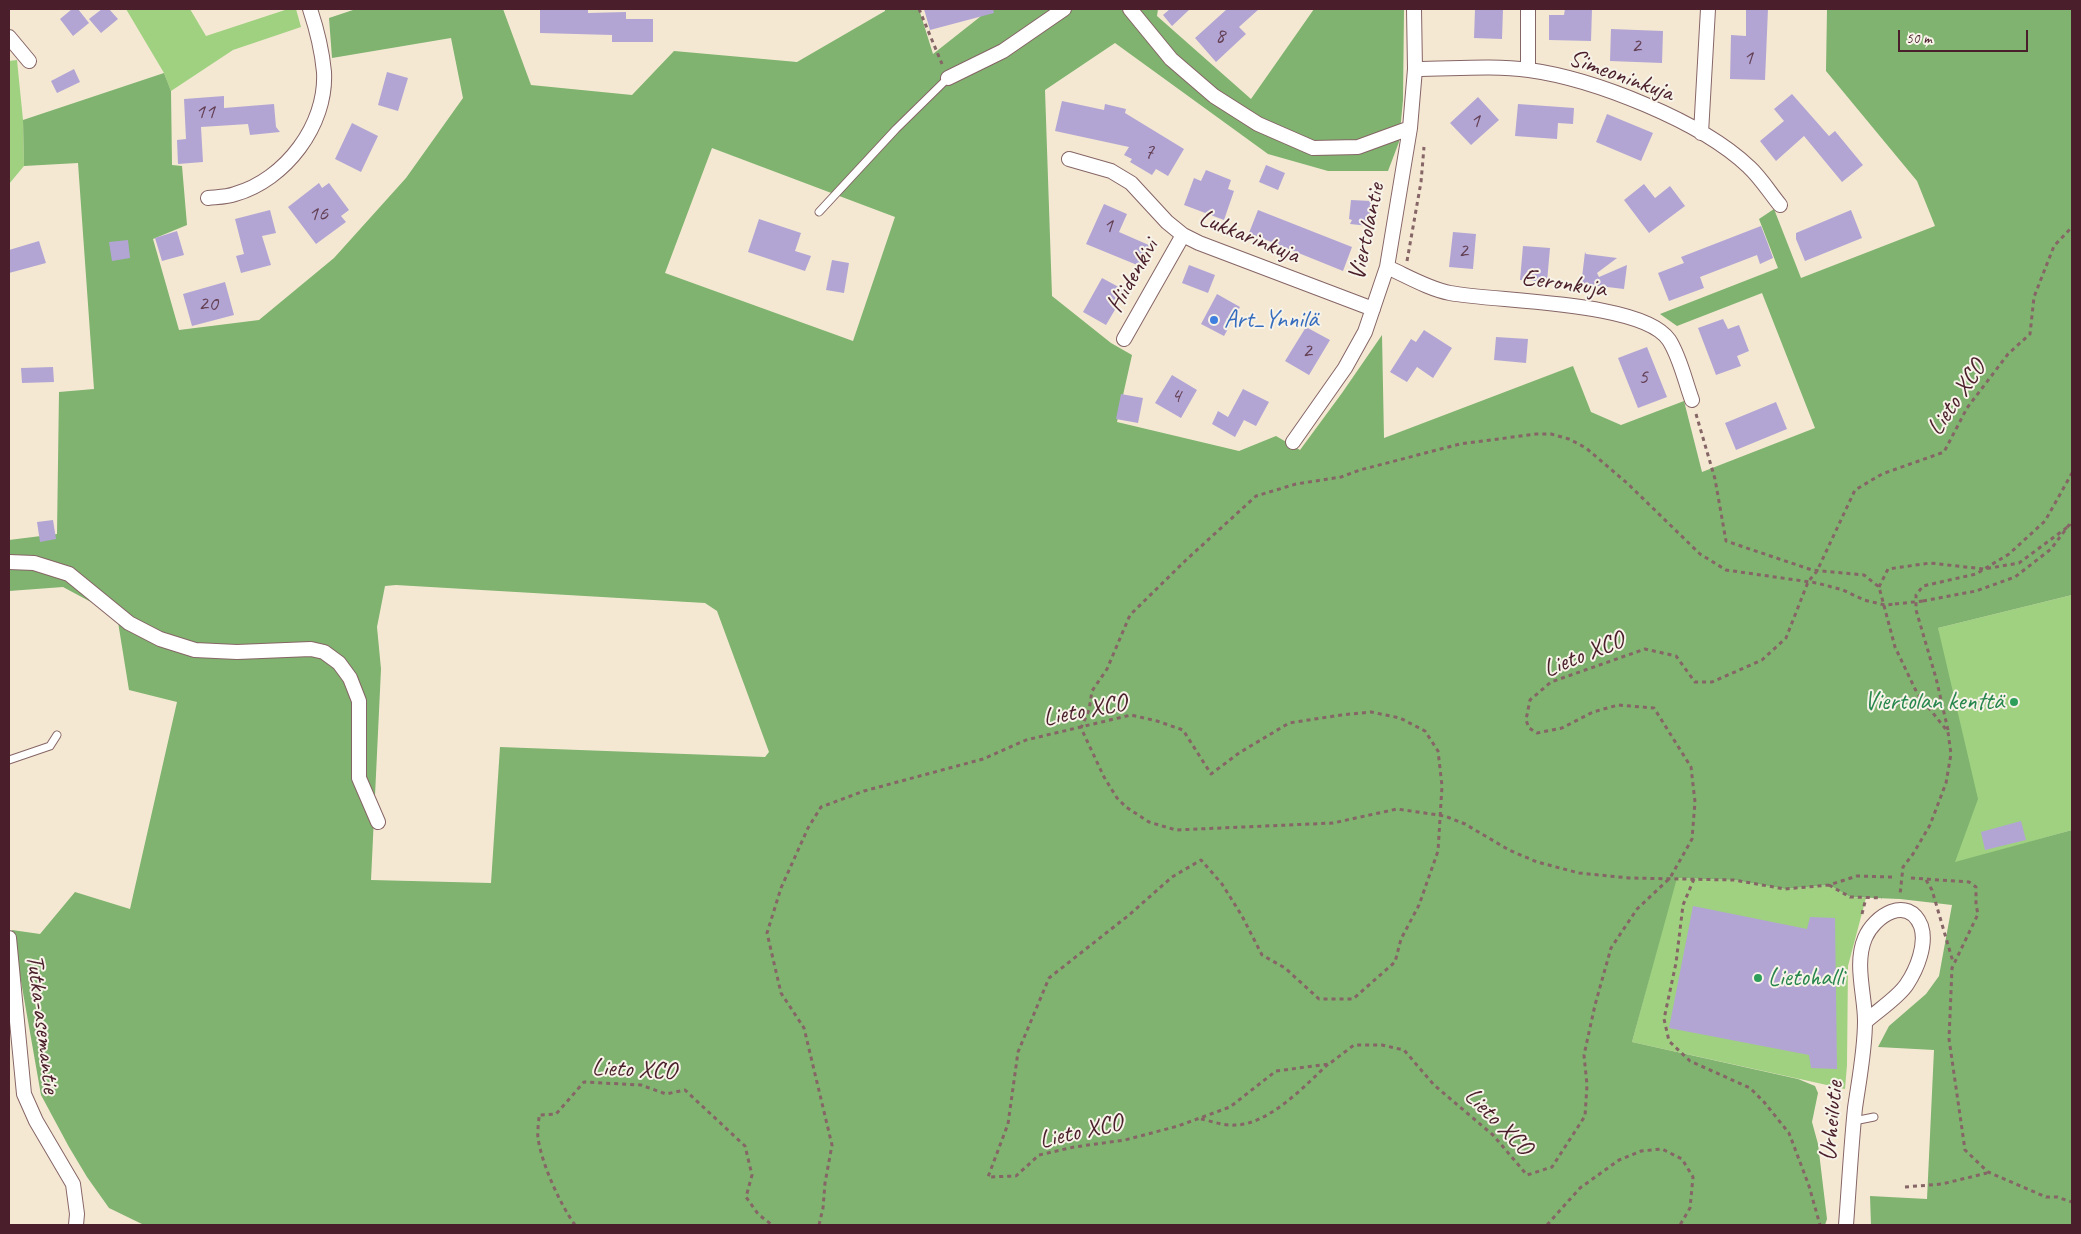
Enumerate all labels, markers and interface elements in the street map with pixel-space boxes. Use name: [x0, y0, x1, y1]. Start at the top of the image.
scale bar: [1901, 20, 2031, 52]
house number: 8: [1215, 23, 1225, 49]
text: 50 m: [1906, 29, 1932, 48]
house number: 2: [1631, 33, 1641, 59]
street label: Simeoninkuja: [1565, 43, 1677, 109]
house number: 1: [1743, 45, 1753, 71]
house number: 11: [195, 99, 215, 125]
house number: 1: [1470, 108, 1480, 134]
house number: 7: [1144, 139, 1154, 165]
street label: Viertolantie: [1342, 181, 1392, 283]
house number: 16: [308, 201, 328, 227]
street label: Lukkarinkuja: [1194, 203, 1304, 271]
house number: 1: [1103, 213, 1113, 239]
street label: Hiidenkivi: [1100, 234, 1166, 318]
house number: 2: [1458, 238, 1468, 264]
street label: Eeronkuja: [1520, 263, 1608, 305]
house number: 20: [198, 291, 218, 317]
place label: Art_Ynnilä: [1224, 305, 1318, 335]
marker: Art_Ynnilä: [1208, 314, 1220, 326]
house number: 2: [1302, 338, 1312, 364]
street label: Lieto XCO: [1921, 355, 1993, 441]
house number: 5: [1638, 364, 1648, 390]
house number: 4: [1171, 383, 1181, 409]
street label: Lieto XCO: [1539, 625, 1629, 685]
place label: Viertolan kenttä: [1864, 687, 2004, 717]
street label: Lieto XCO: [1041, 688, 1129, 734]
marker: Viertolan kenttä: [2008, 696, 2020, 708]
street label: Tutka-asemantie: [19, 953, 65, 1095]
place label: Lietohalli: [1768, 963, 1844, 993]
marker: Lietohalli: [1752, 972, 1764, 984]
street label: Lieto XCO: [591, 1053, 677, 1087]
street label: Urheilutie: [1814, 1080, 1850, 1162]
street label: Lieto XCO: [1458, 1082, 1538, 1162]
street label: Lieto XCO: [1037, 1108, 1125, 1156]

